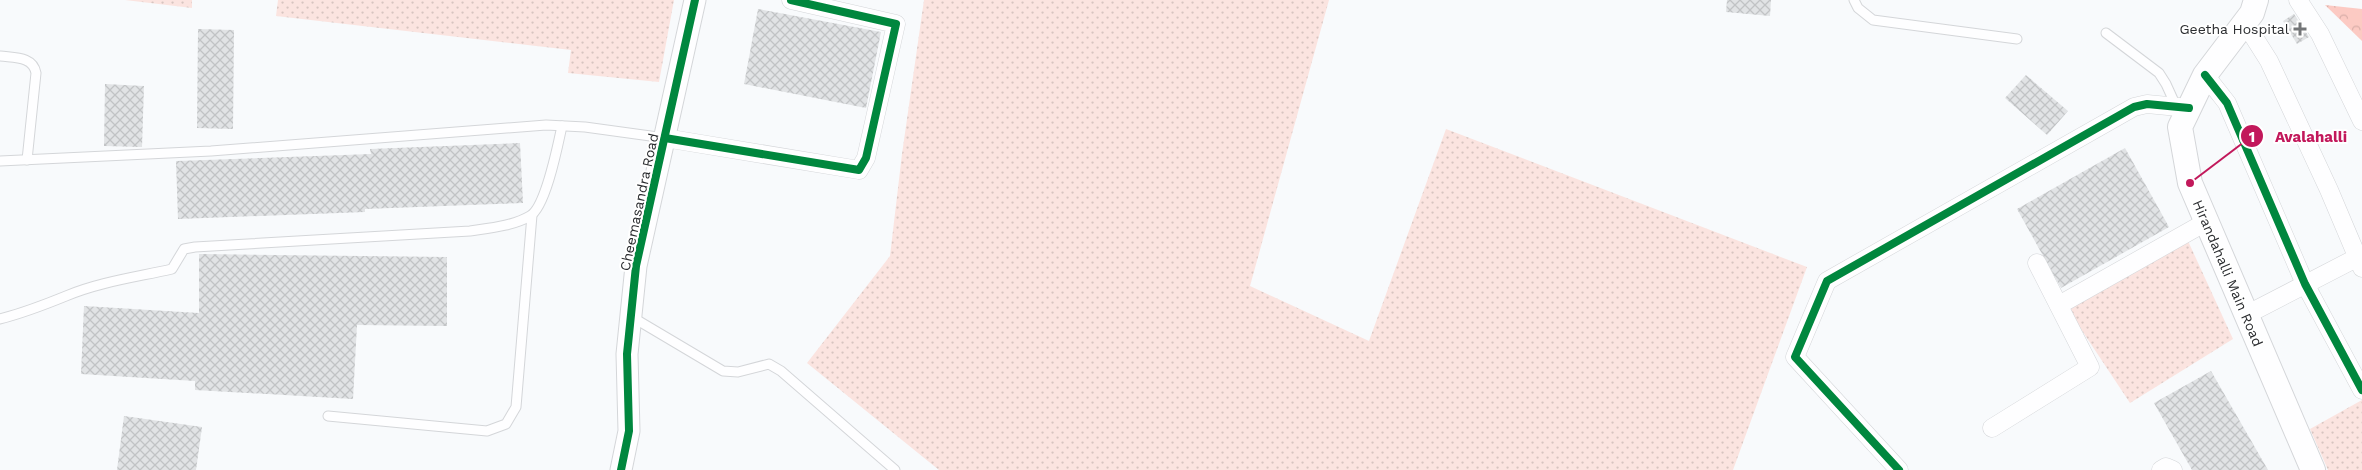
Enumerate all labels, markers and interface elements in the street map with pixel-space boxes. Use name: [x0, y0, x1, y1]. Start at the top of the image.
place label: Geetha Hospital: [2179, 21, 2290, 37]
marker: Geetha Hospital: [2293, 22, 2307, 36]
callout: Avalahalli: [2240, 121, 2357, 151]
text: 1: [2249, 128, 2255, 146]
text: Avalahalli: [2275, 128, 2347, 146]
street label: Cheemasandra Road: [617, 132, 661, 272]
street label: Hirandahalli Main Road: [2190, 197, 2266, 349]

